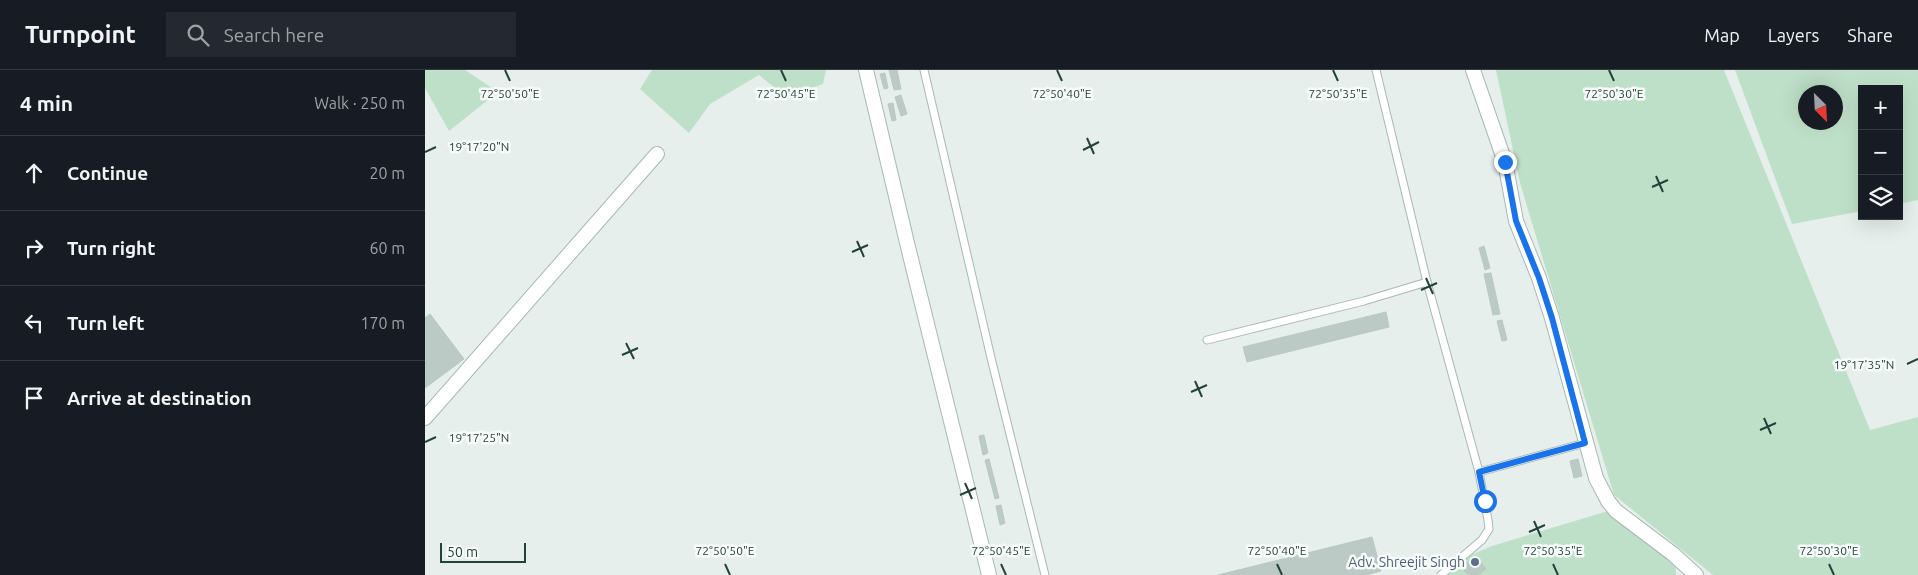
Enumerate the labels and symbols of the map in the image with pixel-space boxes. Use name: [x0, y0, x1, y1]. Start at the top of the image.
north arrow: [1798, 85, 1843, 130]
text: 72°50'50"E: [481, 87, 540, 100]
text: 72°50'45"E: [757, 87, 816, 100]
text: 72°50'40"E: [1033, 87, 1092, 100]
text: 72°50'35"E: [1309, 87, 1368, 100]
text: 72°50'30"E: [1585, 87, 1644, 100]
text: 19°17'20"N: [449, 140, 509, 153]
route end: [1494, 151, 1517, 174]
text: 19°17'35"N: [1834, 358, 1894, 371]
text: 19°17'25"N: [449, 431, 509, 444]
route start: [1474, 490, 1497, 513]
scale bar: [440, 540, 526, 563]
text: 72°50'50"E: [696, 544, 755, 557]
text: 72°50'45"E: [972, 544, 1031, 557]
text: 72°50'40"E: [1248, 544, 1307, 557]
text: 72°50'35"E: [1524, 544, 1583, 557]
text: 72°50'30"E: [1800, 544, 1859, 557]
place label: Adv. Shreejit Singh: [1348, 554, 1465, 570]
marker: Adv. Shreejit Singh: [1469, 556, 1481, 568]

